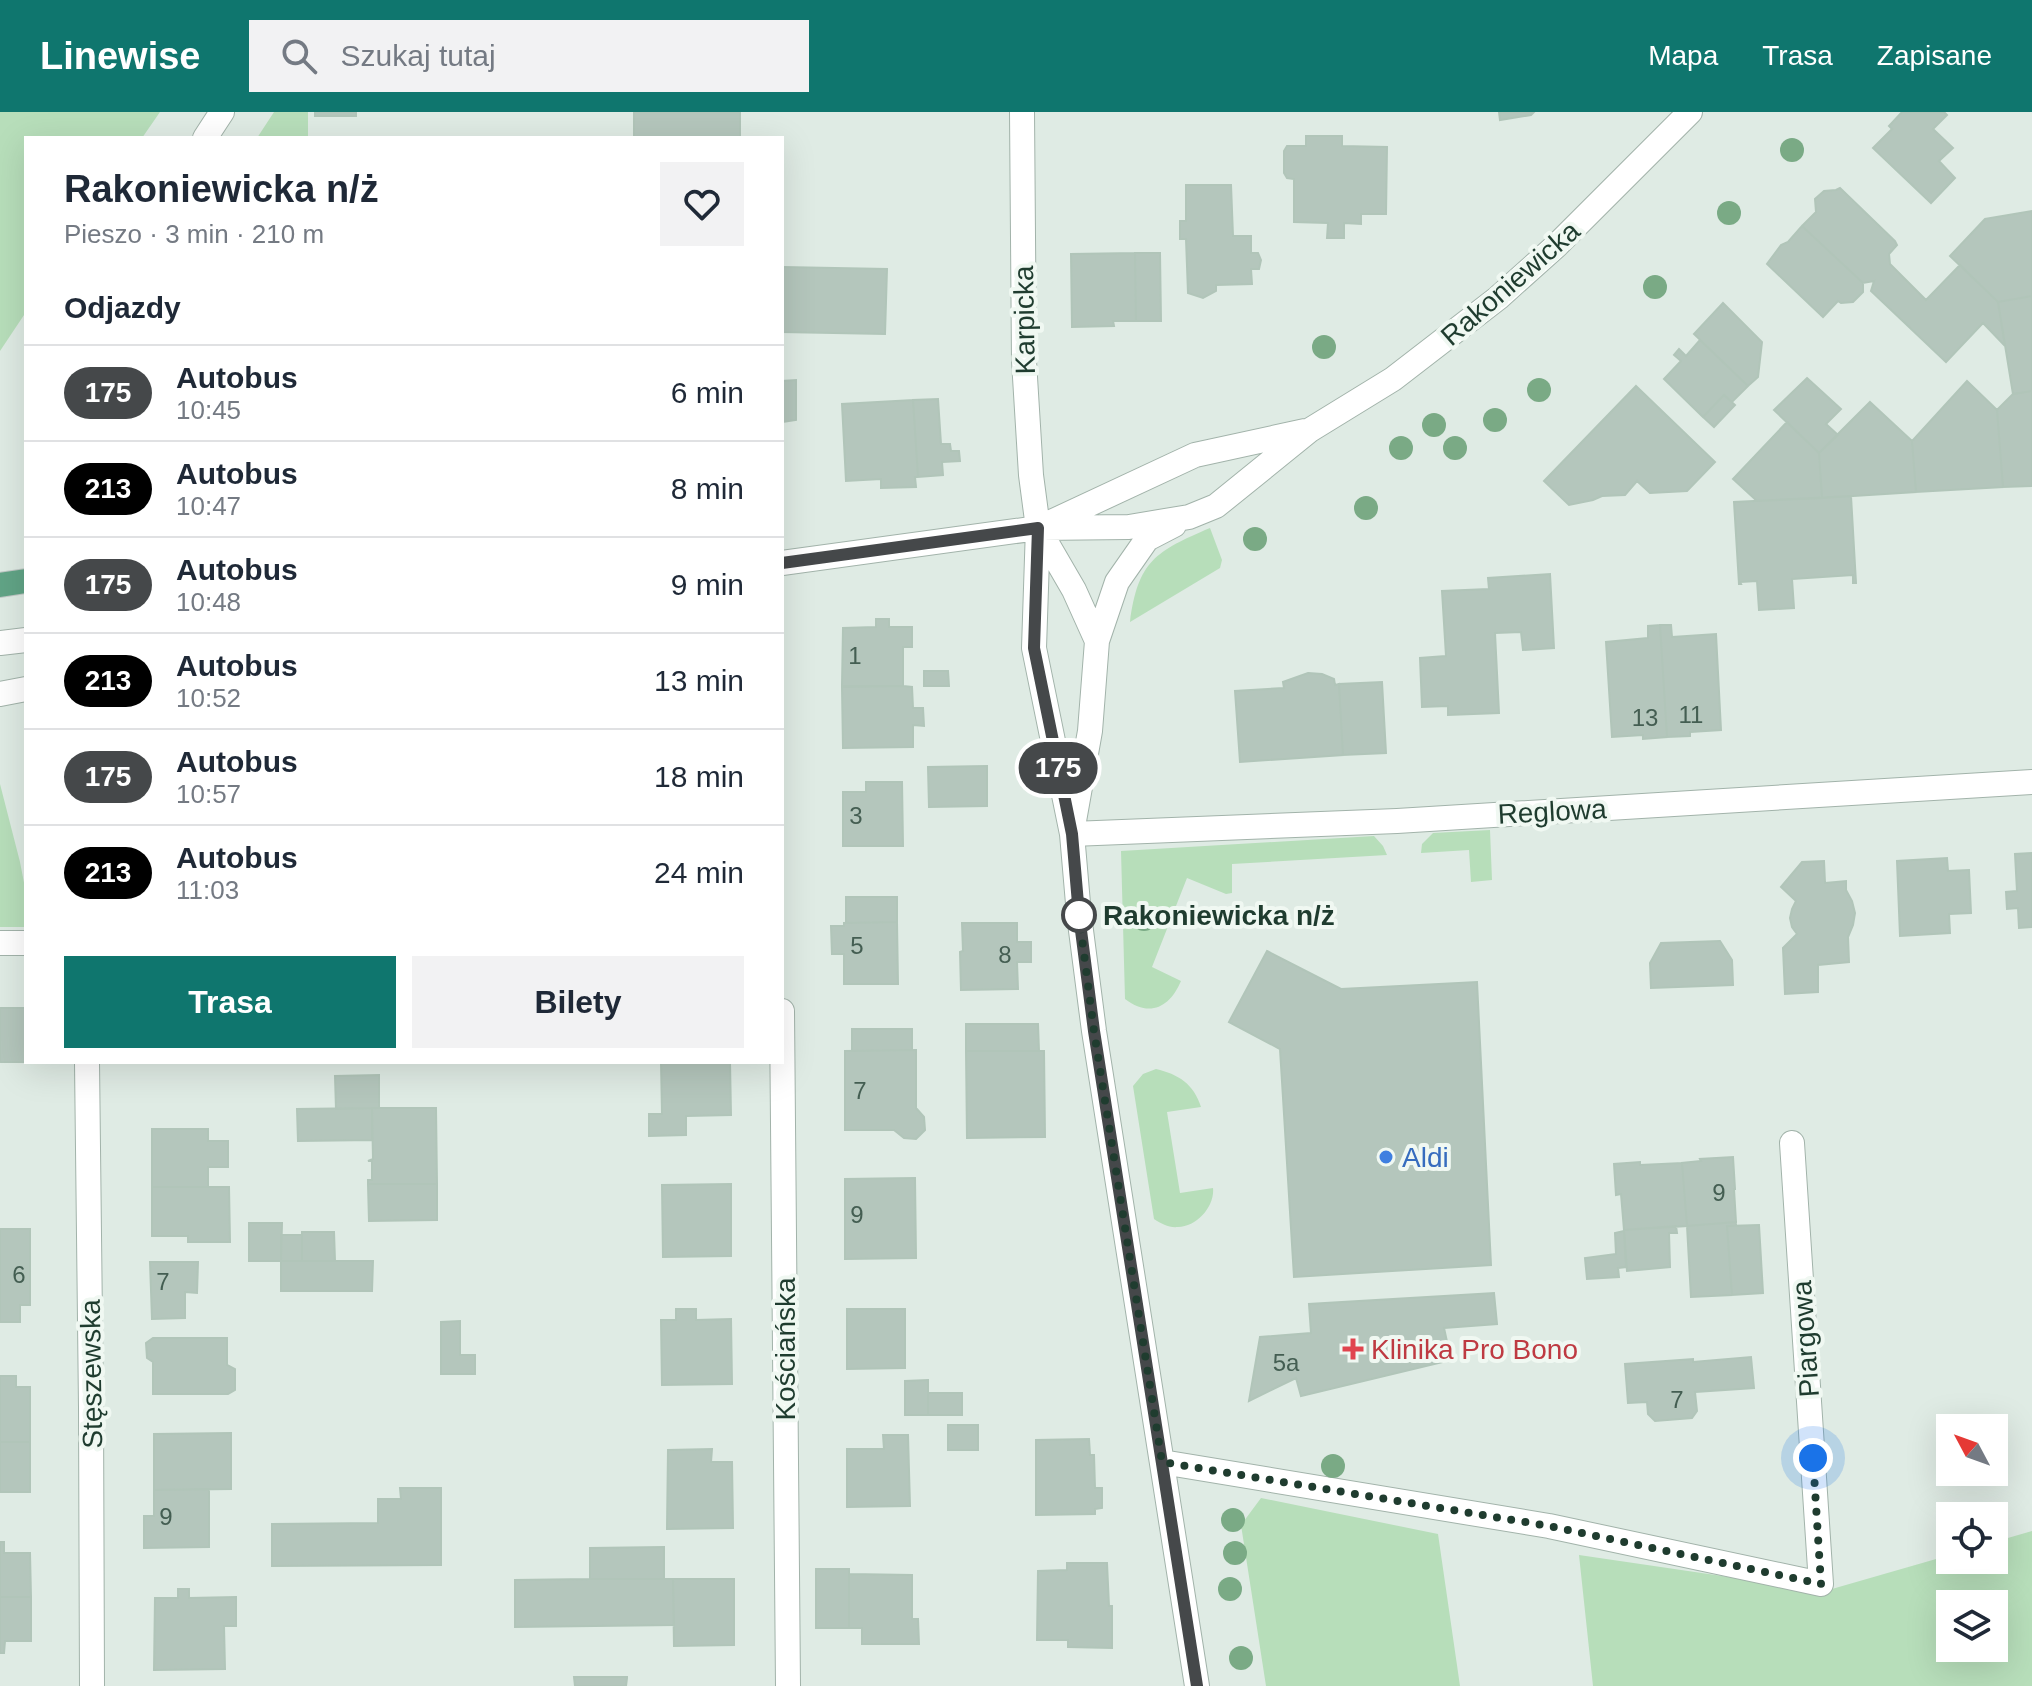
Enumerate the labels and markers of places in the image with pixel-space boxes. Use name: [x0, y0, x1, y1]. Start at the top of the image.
marker: Rakoniewicka n/ż: [1062, 898, 1096, 932]
place label: Rakoniewicka n/ż: [1103, 900, 1335, 931]
place label: Aldi: [1402, 1142, 1449, 1173]
marker: Aldi: [1377, 1148, 1395, 1166]
place label: Klinika Pro Bono: [1371, 1334, 1578, 1365]
marker: Klinika Pro Bono: [1342, 1338, 1364, 1360]

